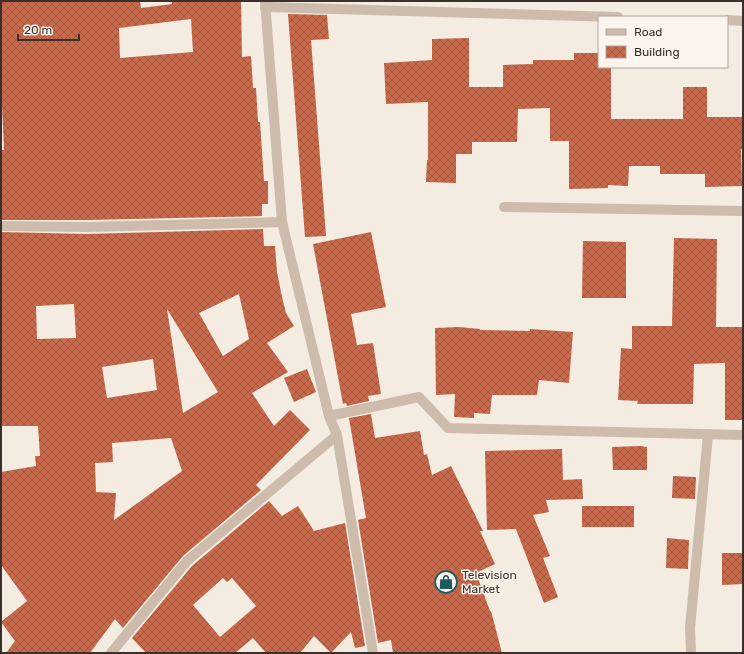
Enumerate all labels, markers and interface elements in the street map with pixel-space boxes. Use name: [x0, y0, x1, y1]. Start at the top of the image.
scale bar: [18, 16, 79, 42]
legend: [598, 16, 728, 68]
text: 20 m: [24, 23, 52, 37]
text: Road: [634, 25, 662, 39]
text: Building: [634, 45, 680, 59]
place label: Television Market: [462, 568, 517, 596]
shop icon: Television Market: [433, 569, 459, 595]

